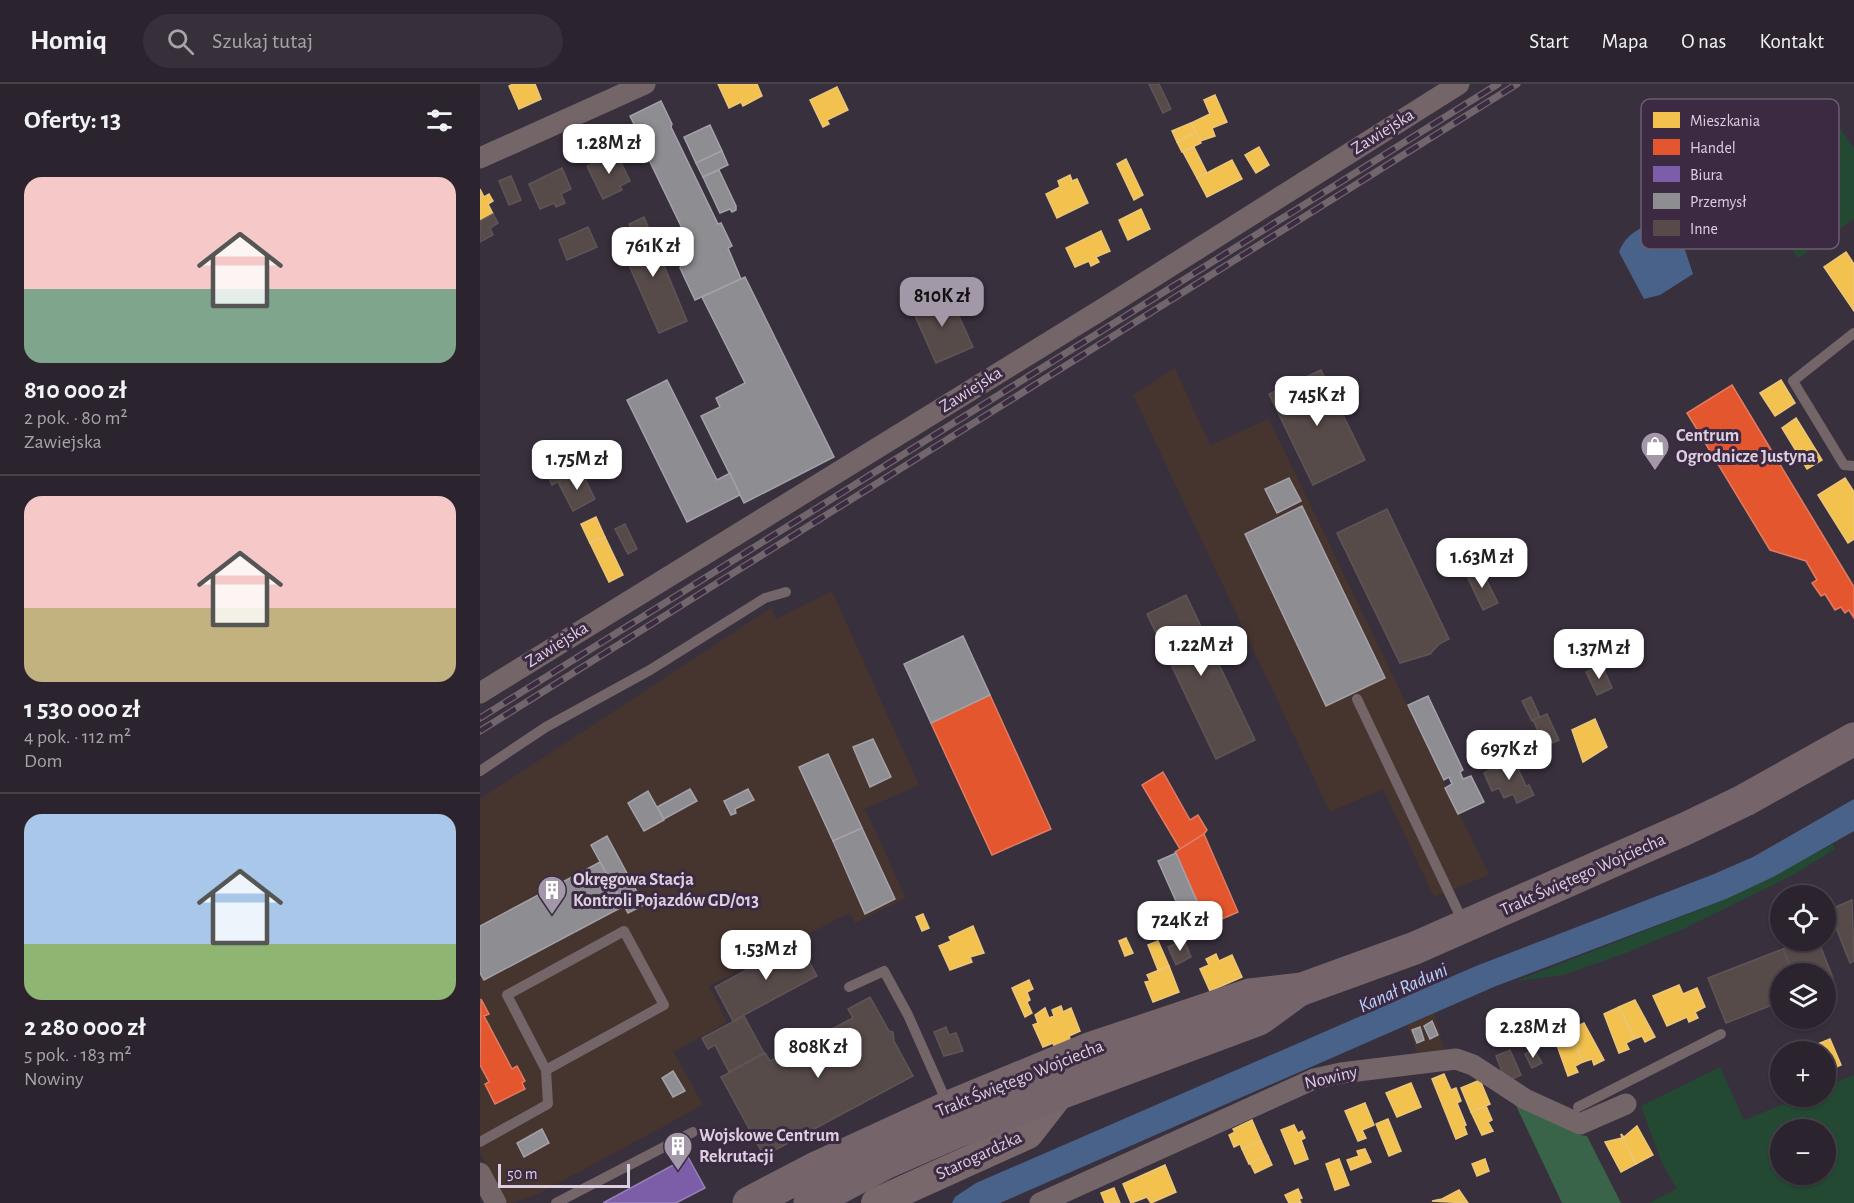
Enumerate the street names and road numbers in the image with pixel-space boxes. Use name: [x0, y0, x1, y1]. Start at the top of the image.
street label: Zawiejska: [1349, 106, 1417, 158]
street label: Zawiejska: [937, 364, 1005, 416]
street label: Zawiejska: [523, 619, 591, 671]
street label: Trakt Świętego Wojciecha: [1496, 828, 1668, 920]
street label: Trakt Świętego Wojciecha: [933, 1034, 1106, 1121]
street label: Nowiny: [1303, 1063, 1359, 1093]
street label: Starogardzka: [933, 1128, 1025, 1184]

